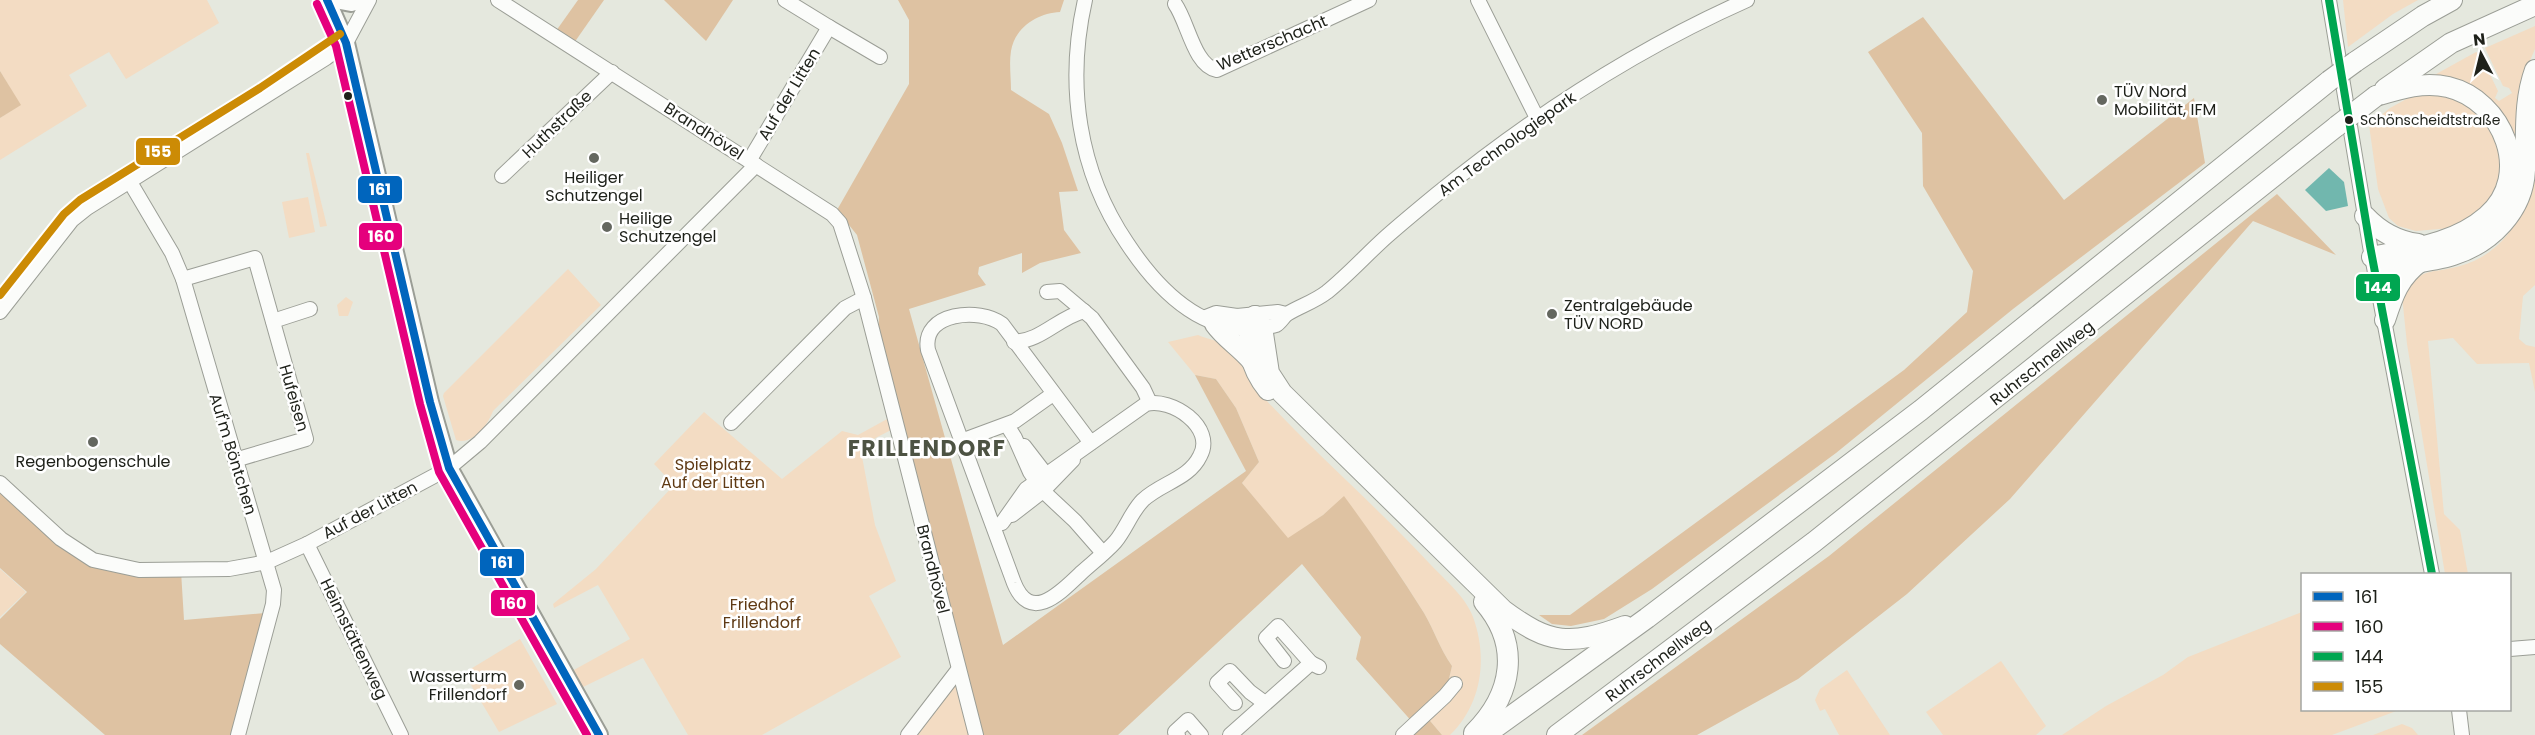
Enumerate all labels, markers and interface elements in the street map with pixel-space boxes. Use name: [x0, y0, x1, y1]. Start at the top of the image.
street label: Wetterschacht: [1213, 9, 1331, 77]
north arrow: [2451, 24, 2511, 84]
text: N: [2472, 27, 2487, 52]
street label: Auf der Litten: [752, 43, 826, 145]
place label: TÜV Nord Mobilität, IFM: [2114, 80, 2216, 121]
street label: Huthstraße: [517, 85, 597, 163]
street label: Am Technologiepark: [1433, 86, 1581, 202]
unlabelled marker: [342, 90, 354, 102]
marker: TÜV Nord Mobilität, IFM: [2095, 93, 2109, 107]
street label: Brandhövel: [660, 97, 748, 165]
place label: Schönscheidtstraße: [2360, 110, 2501, 130]
marker: Schönscheidtstraße: [2343, 114, 2355, 126]
line badge: 155: [135, 137, 181, 166]
text: 155: [145, 140, 171, 163]
marker: Heiliger Schutzengel: [587, 151, 601, 165]
place label: Heiliger Schutzengel: [545, 166, 643, 207]
line badge: 161: [357, 175, 403, 204]
text: 161: [369, 178, 391, 201]
place label: Heilige Schutzengel: [619, 207, 717, 248]
marker: Heilige Schutzengel: [600, 220, 614, 234]
line badge: 160: [358, 222, 403, 251]
text: 160: [368, 225, 394, 248]
line badge: 144: [2355, 273, 2401, 302]
text: 144: [2364, 276, 2392, 299]
place label: Zentralgebäude TÜV NORD: [1564, 294, 1693, 335]
marker: Zentralgebäude TÜV NORD: [1545, 307, 1559, 321]
street label: Ruhrschnellweg: [1985, 315, 2099, 411]
street label: Hufeisen: [273, 362, 315, 434]
street label: Auf'm Böntchen: [204, 390, 262, 518]
district label: FRILLENDORF: [848, 433, 1006, 464]
marker: Regenbogenschule: [86, 435, 100, 449]
place label: Regenbogenschule: [15, 450, 171, 473]
park label: Spielplatz Auf der Litten: [661, 453, 765, 494]
street label: Auf der Litten: [319, 475, 421, 545]
street label: Brandhövel: [911, 522, 955, 616]
line badge: 161: [479, 548, 525, 577]
text: 161: [491, 551, 513, 574]
legend: [2301, 573, 2511, 711]
street label: Heimstättenweg: [315, 575, 393, 703]
text: 161: [2355, 584, 2378, 609]
line badge: 160: [490, 589, 536, 617]
text: 160: [500, 592, 526, 615]
park label: Friedhof Frillendorf: [723, 593, 801, 634]
street label: Ruhrschnellweg: [1601, 613, 1715, 707]
text: 160: [2355, 614, 2384, 639]
text: 144: [2355, 644, 2383, 669]
place label: Wasserturm Frillendorf: [409, 665, 507, 706]
text: 155: [2355, 674, 2383, 699]
marker: Wasserturm Frillendorf: [512, 678, 526, 692]

